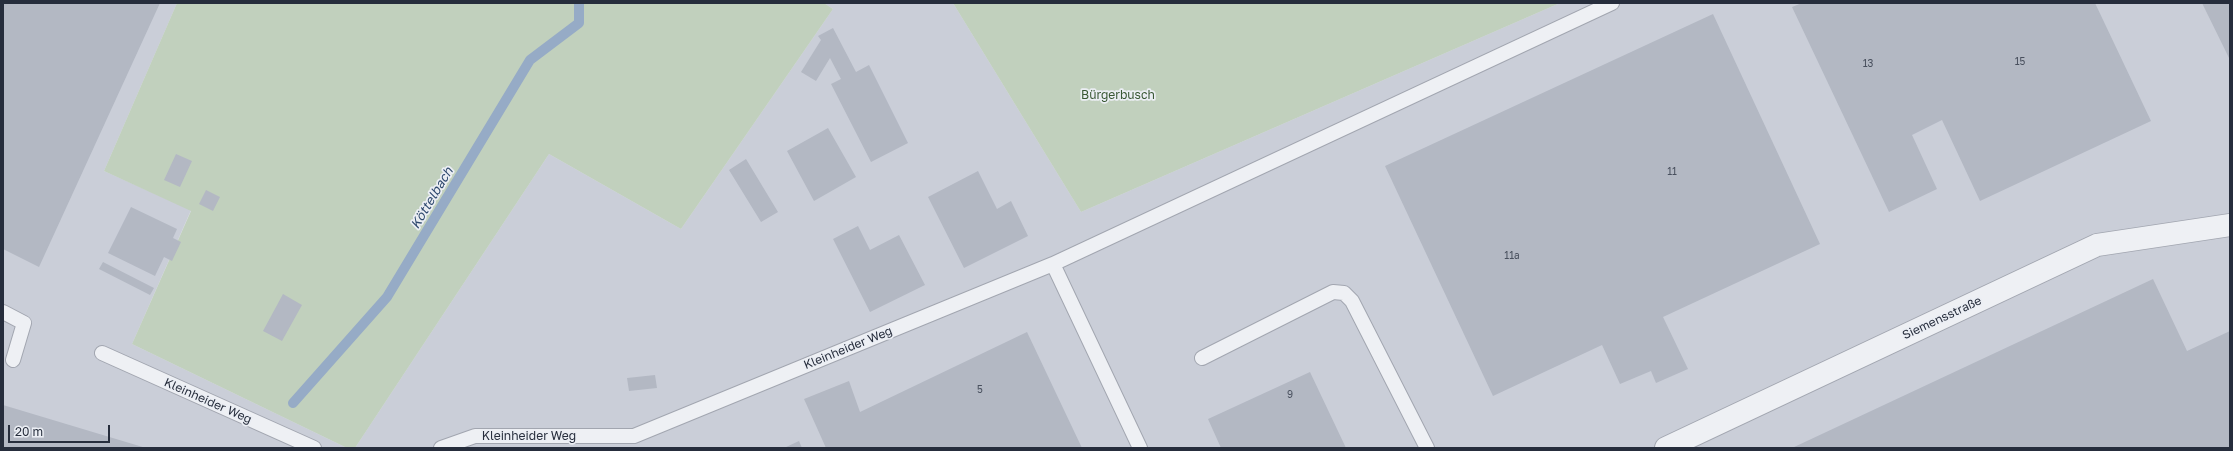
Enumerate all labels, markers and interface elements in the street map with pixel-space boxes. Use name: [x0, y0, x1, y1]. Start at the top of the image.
house number: 15: [2015, 56, 2025, 68]
house number: 13: [1863, 58, 1873, 70]
park label: Bürgerbusch: [1081, 88, 1155, 102]
water label: Köttelbach: [408, 164, 456, 232]
house number: 11: [1667, 166, 1677, 178]
house number: 11a: [1504, 250, 1520, 262]
street label: Siemensstraße: [1900, 293, 1984, 343]
street label: Kleinheider Weg: [802, 324, 894, 372]
street label: Kleinheider Weg: [162, 375, 254, 427]
house number: 5: [977, 384, 983, 396]
house number: 9: [1287, 389, 1293, 401]
scale bar: [10, 417, 112, 443]
text: 20 m: [15, 424, 43, 439]
street label: Kleinheider Weg: [482, 429, 576, 443]

